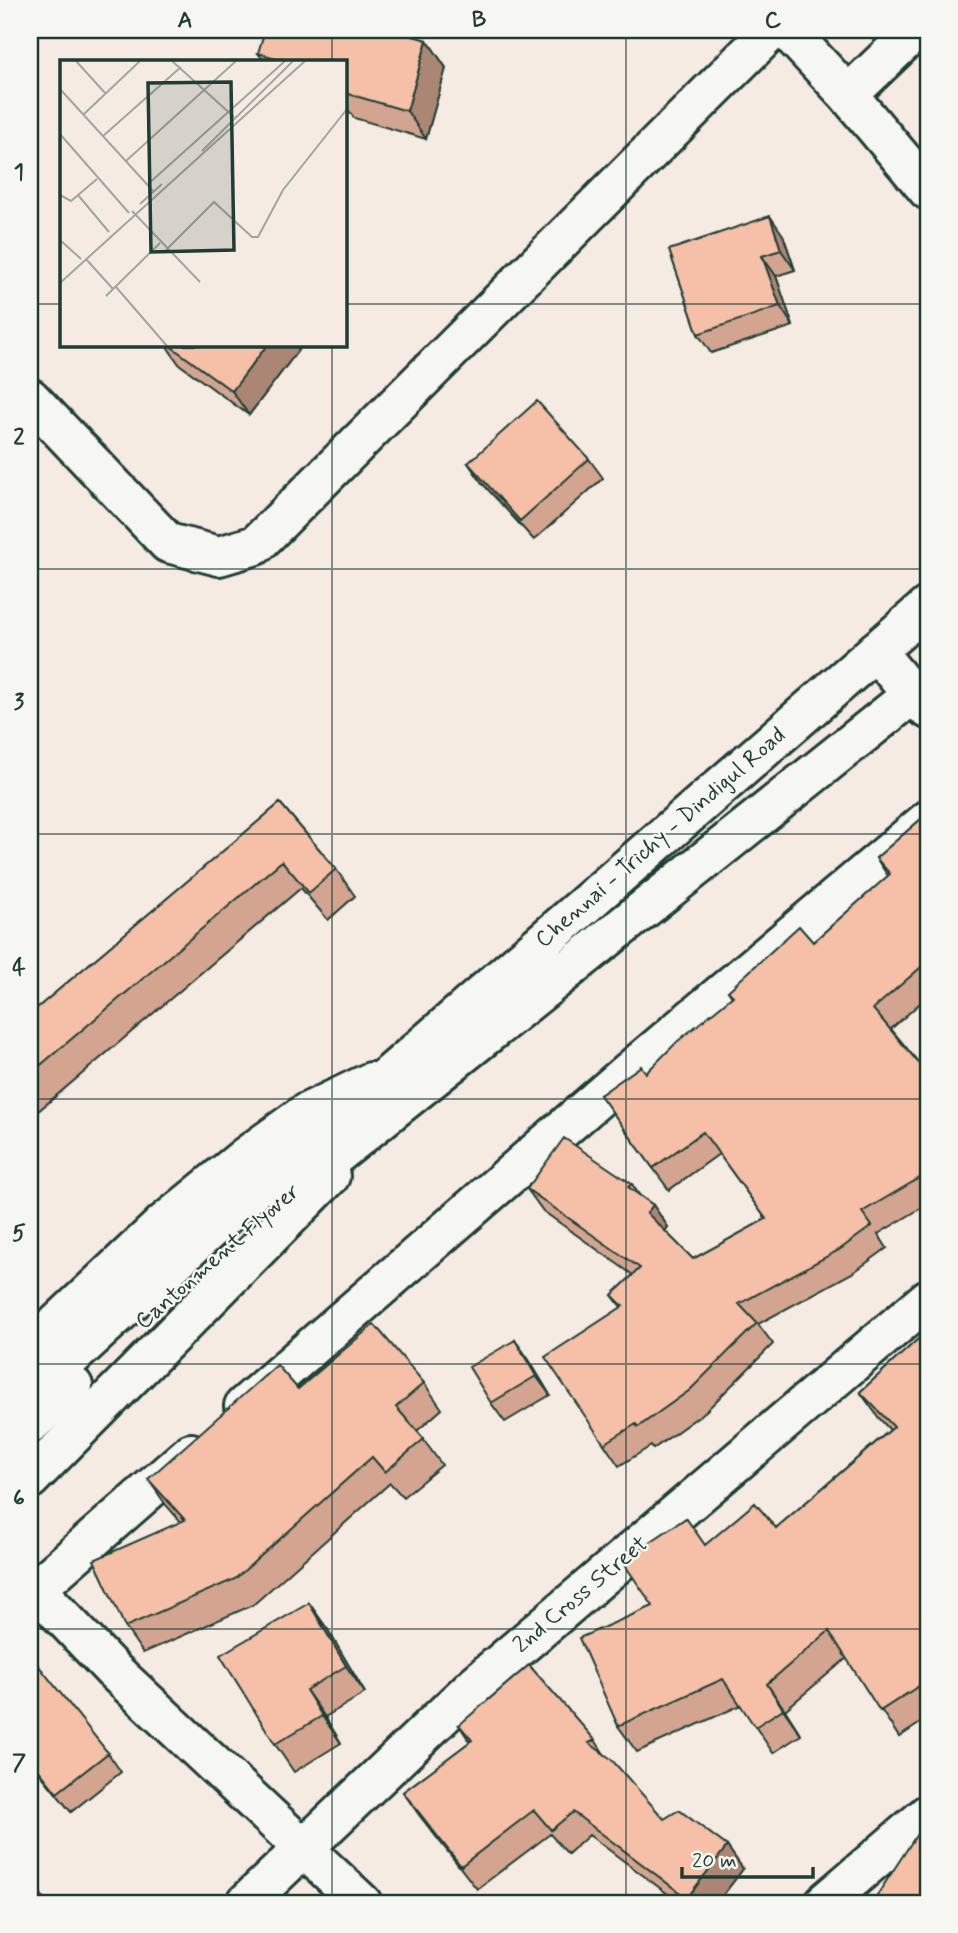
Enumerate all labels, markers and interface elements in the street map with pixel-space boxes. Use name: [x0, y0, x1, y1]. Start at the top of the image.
text: A: [177, 6, 193, 36]
text: B: [472, 6, 487, 36]
text: C: [765, 6, 782, 36]
inset map: [60, 60, 346, 346]
text: 1: [14, 158, 24, 188]
text: 2: [13, 423, 25, 453]
text: 3: [14, 688, 25, 718]
street label: Chennai - Trichy - Dindigul Road: [530, 721, 792, 955]
text: 4: [12, 953, 26, 983]
street label: Cantonment Flyover: [129, 1177, 307, 1337]
text: 5: [12, 1219, 26, 1249]
text: 6: [13, 1484, 25, 1514]
street label: 2nd Cross Street: [507, 1530, 655, 1660]
text: 7: [12, 1749, 26, 1779]
scale bar: [682, 1835, 813, 1879]
text: 20 m: [692, 1847, 737, 1875]

